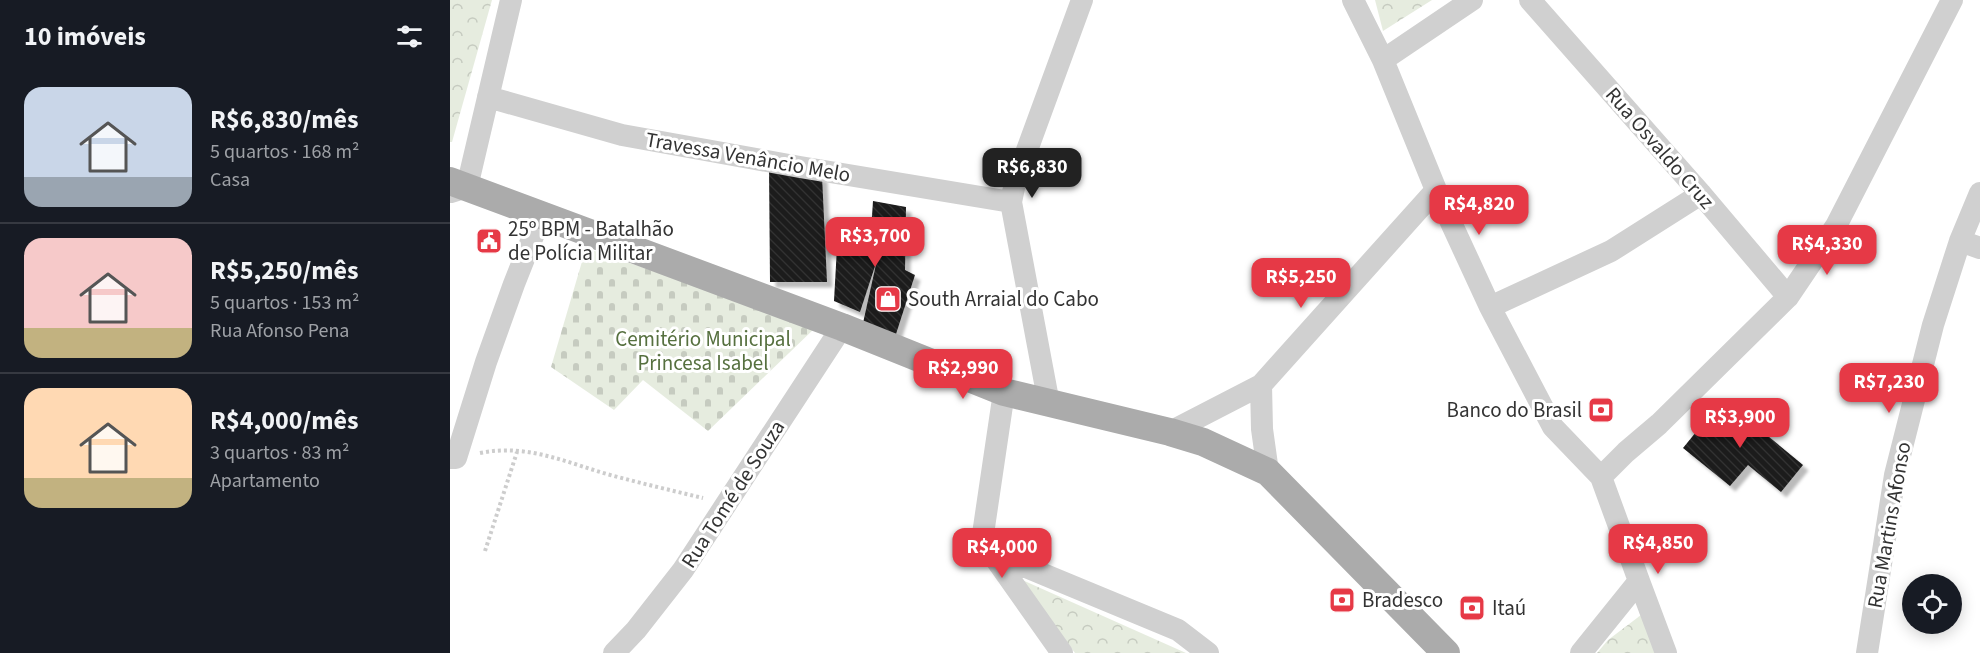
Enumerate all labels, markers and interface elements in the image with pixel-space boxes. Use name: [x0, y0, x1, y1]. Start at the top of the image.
text: 10 imóveis: [24, 18, 146, 55]
icon: filters: [393, 20, 426, 53]
street label: Rua Osvaldo Cruz: [1598, 80, 1722, 216]
text: R$6,830/mês: [210, 101, 358, 138]
icon: home: [72, 111, 144, 183]
street label: Travessa Venâncio Melo: [643, 124, 853, 190]
text: 5 quartos · 168 m²: [210, 138, 359, 166]
pin: R$6,830: [977, 148, 1087, 199]
text: R$6,830: [996, 153, 1068, 181]
text: Casa: [210, 166, 250, 194]
pin: R$4,820: [1424, 185, 1534, 236]
text: R$4,820: [1443, 190, 1515, 218]
place label: 25º BPM - Batalhão de Polícia Militar: [508, 214, 674, 268]
pin: R$3,700: [820, 217, 930, 268]
text: R$3,700: [839, 222, 911, 250]
pin: R$4,330: [1772, 225, 1882, 276]
public building icon: 25º BPM - Batalhão de Polícia Militar: [474, 226, 504, 256]
text: R$4,330: [1791, 230, 1863, 258]
text: R$5,250/mês: [210, 252, 358, 289]
pin: R$5,250: [1246, 258, 1356, 309]
icon: home: [72, 262, 144, 334]
text: R$5,250: [1265, 263, 1337, 291]
shop icon: South Arraial do Cabo: [873, 284, 903, 314]
place label: South Arraial do Cabo: [908, 284, 1099, 314]
text: 5 quartos · 153 m²: [210, 289, 359, 317]
text: Rua Afonso Pena: [210, 317, 349, 345]
park label: Cemitério Municipal Princesa Isabel: [615, 324, 791, 378]
pin: R$2,990: [908, 349, 1018, 400]
text: R$2,990: [927, 354, 999, 382]
pin: R$7,230: [1834, 363, 1944, 414]
text: R$7,230: [1853, 368, 1925, 396]
place label: Banco do Brasil: [1447, 395, 1582, 425]
bank icon: Banco do Brasil: [1586, 395, 1616, 425]
pin: R$3,900: [1685, 398, 1795, 449]
text: R$4,000/mês: [210, 402, 358, 439]
text: R$3,900: [1704, 403, 1776, 431]
icon: home: [72, 412, 144, 484]
street label: Rua Tomé de Souza: [674, 414, 792, 574]
text: 3 quartos · 83 m²: [210, 439, 349, 467]
street label: Rua Martins Afonso: [1860, 440, 1918, 610]
text: Apartamento: [210, 467, 320, 495]
pin: R$4,850: [1603, 524, 1713, 575]
pin: R$4,000: [947, 528, 1057, 579]
text: R$4,850: [1622, 529, 1694, 557]
text: R$4,000: [966, 533, 1038, 561]
map controls: [1902, 574, 1962, 634]
button: locate: [1902, 574, 1962, 634]
bank icon: Bradesco: [1327, 585, 1357, 615]
place label: Bradesco: [1362, 585, 1443, 615]
bank icon: Itaú: [1457, 593, 1487, 623]
place label: Itaú: [1492, 593, 1526, 623]

